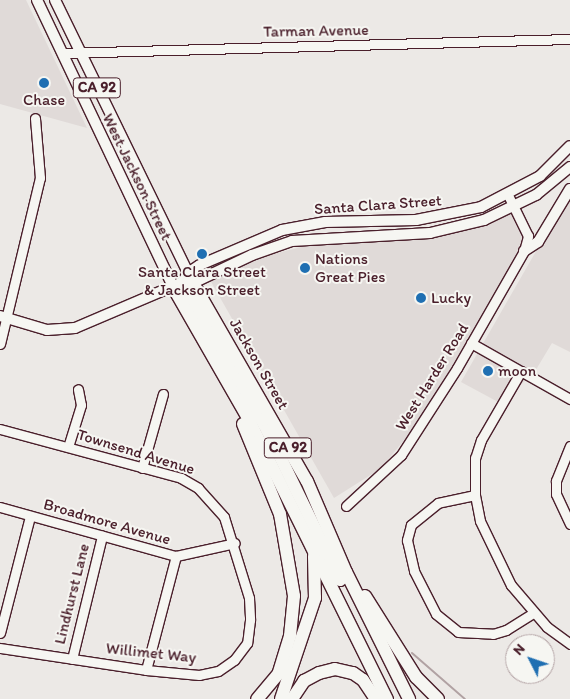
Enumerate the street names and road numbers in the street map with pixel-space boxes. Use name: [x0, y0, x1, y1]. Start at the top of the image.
street label: Tarman Avenue: [263, 20, 369, 42]
road number: CA 92: [72, 76, 122, 100]
street label: West Jackson Street: [98, 110, 176, 244]
street label: Santa Clara Street: [314, 191, 442, 219]
street label: Jackson Street: [225, 315, 293, 413]
street label: West Harder Road: [391, 319, 473, 435]
street label: Townsend Avenue: [75, 425, 197, 479]
road number: CA 92: [263, 436, 313, 460]
street label: Broadmore Avenue: [42, 495, 172, 549]
street label: Lindhurst Lane: [50, 542, 94, 646]
street label: Willimet Way: [105, 639, 197, 667]

